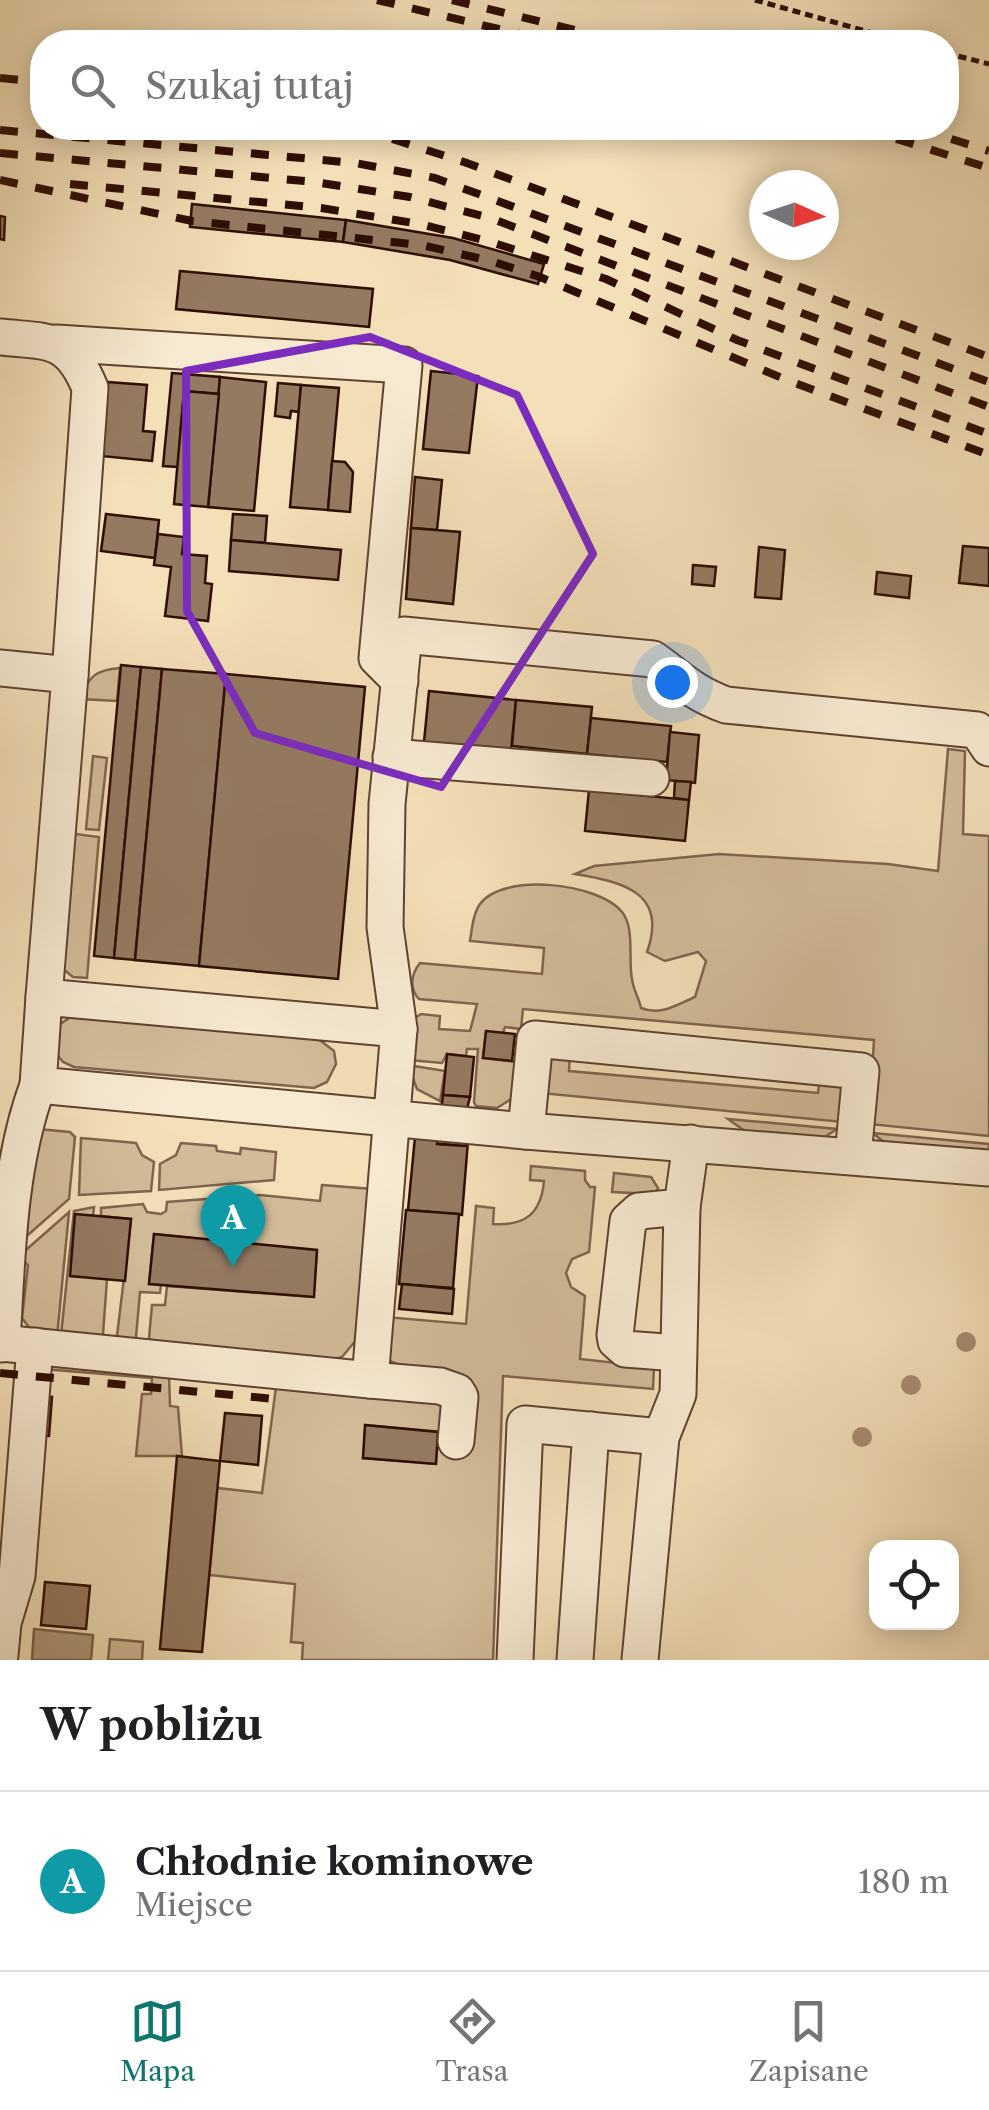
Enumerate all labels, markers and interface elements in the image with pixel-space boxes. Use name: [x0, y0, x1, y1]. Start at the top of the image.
search box: [30, 30, 959, 140]
icon: search: [65, 58, 120, 113]
text: Szukaj tutaj: [145, 62, 354, 109]
north arrow: [749, 170, 839, 260]
your location: [647, 657, 698, 708]
pin: A: [200, 1184, 266, 1267]
map controls: [869, 1540, 959, 1630]
button: locate: [869, 1540, 959, 1630]
text: W pobliżu: [40, 1699, 263, 1751]
text: Chłodnie kominowe: [135, 1838, 533, 1885]
text: A: [60, 1862, 85, 1901]
text: 180 m: [858, 1862, 949, 1901]
text: Miejsce: [135, 1885, 253, 1924]
tab: Mapa: [120, 1994, 195, 2088]
tab: Trasa: [436, 1994, 508, 2088]
tab: Zapisane: [749, 1994, 869, 2088]

